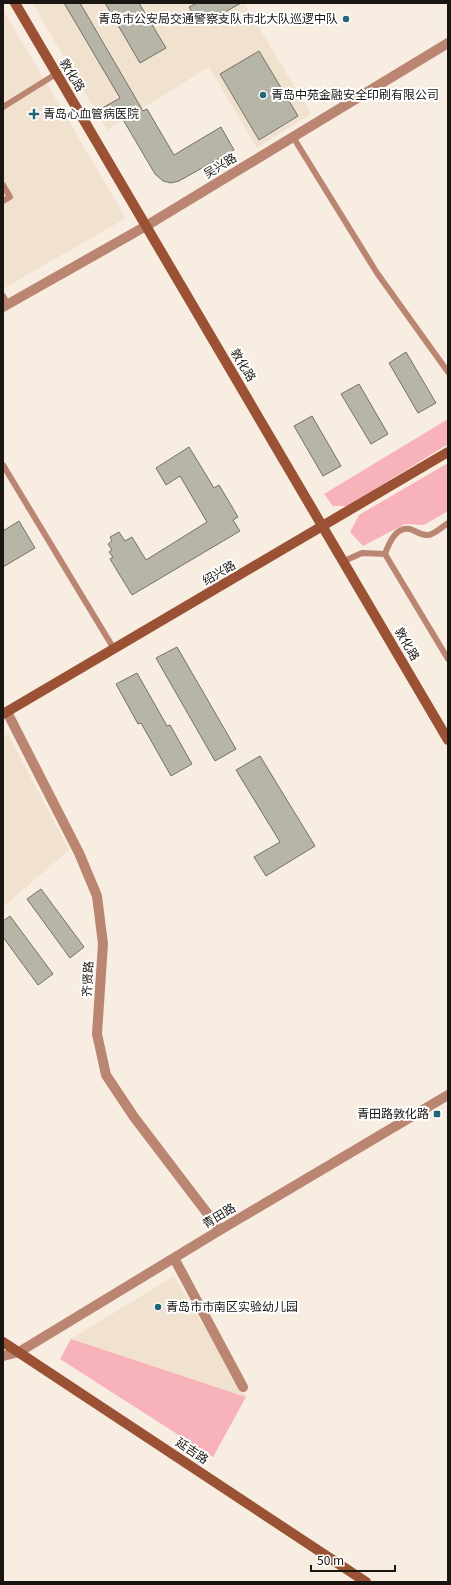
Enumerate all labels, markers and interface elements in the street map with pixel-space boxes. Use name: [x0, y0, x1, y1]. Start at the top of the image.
place label: 青岛市公安局交通警察支队市北大队巡逻中队: [98, 9, 338, 26]
marker: 青岛市公安局交通警察支队市北大队巡逻中队: [341, 14, 351, 24]
street label: 敦化路: [57, 54, 90, 94]
place label: 青岛中苑金融安全印刷有限公司: [271, 85, 439, 102]
marker: 青岛中苑金融安全印刷有限公司: [258, 90, 268, 100]
place label: 青岛心血管病医院: [43, 104, 139, 121]
marker: 青岛心血管病医院: [28, 108, 40, 120]
street label: 吴兴路: [199, 148, 239, 181]
street label: 敦化路: [228, 344, 261, 384]
street label: 绍兴路: [198, 555, 238, 588]
street label: 敦化路: [392, 623, 425, 663]
street label: 齐贤路: [77, 960, 96, 997]
place label: 青田路敦化路: [357, 1104, 429, 1121]
marker: 青田路敦化路: [432, 1109, 442, 1119]
street label: 青田路: [198, 1198, 238, 1231]
place label: 青岛市市南区实验幼儿园: [166, 1297, 298, 1314]
marker: 青岛市市南区实验幼儿园: [153, 1302, 163, 1312]
street label: 延吉路: [173, 1433, 213, 1467]
scale bar: [311, 1547, 395, 1573]
text: 50 m: [317, 1551, 344, 1568]

